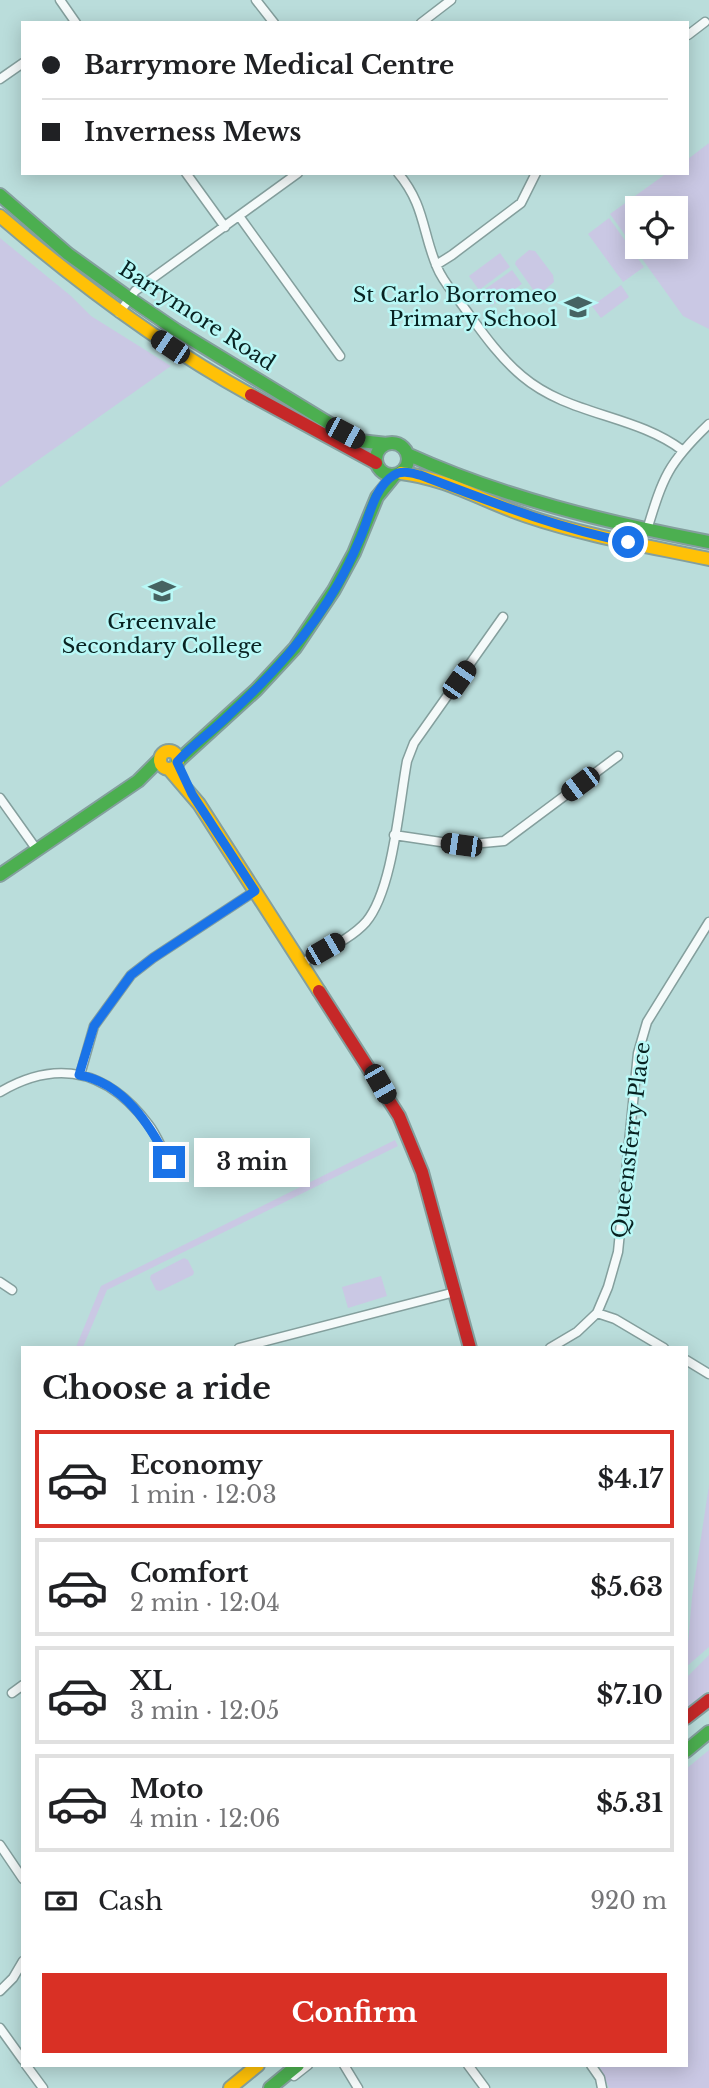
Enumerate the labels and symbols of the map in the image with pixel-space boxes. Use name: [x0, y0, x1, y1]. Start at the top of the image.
street label: Barrymore Road: [114, 256, 280, 376]
place label: St Carlo Borromeo Primary School: [353, 282, 557, 332]
school or university icon: St Carlo Borromeo Primary School: [563, 292, 593, 322]
car: [147, 327, 194, 367]
car: [322, 414, 369, 452]
route start: [612, 526, 644, 558]
school or university icon: Greenvale Secondary College: [147, 576, 177, 606]
place label: Greenvale Secondary College: [62, 609, 262, 659]
car: [439, 657, 480, 703]
car: [557, 763, 604, 805]
car: [439, 832, 484, 858]
car: [302, 929, 349, 969]
street label: Queensferry Place: [606, 1040, 656, 1240]
car: [361, 1061, 400, 1107]
callout: 3 min: [194, 1138, 309, 1186]
route end: [153, 1146, 185, 1178]

